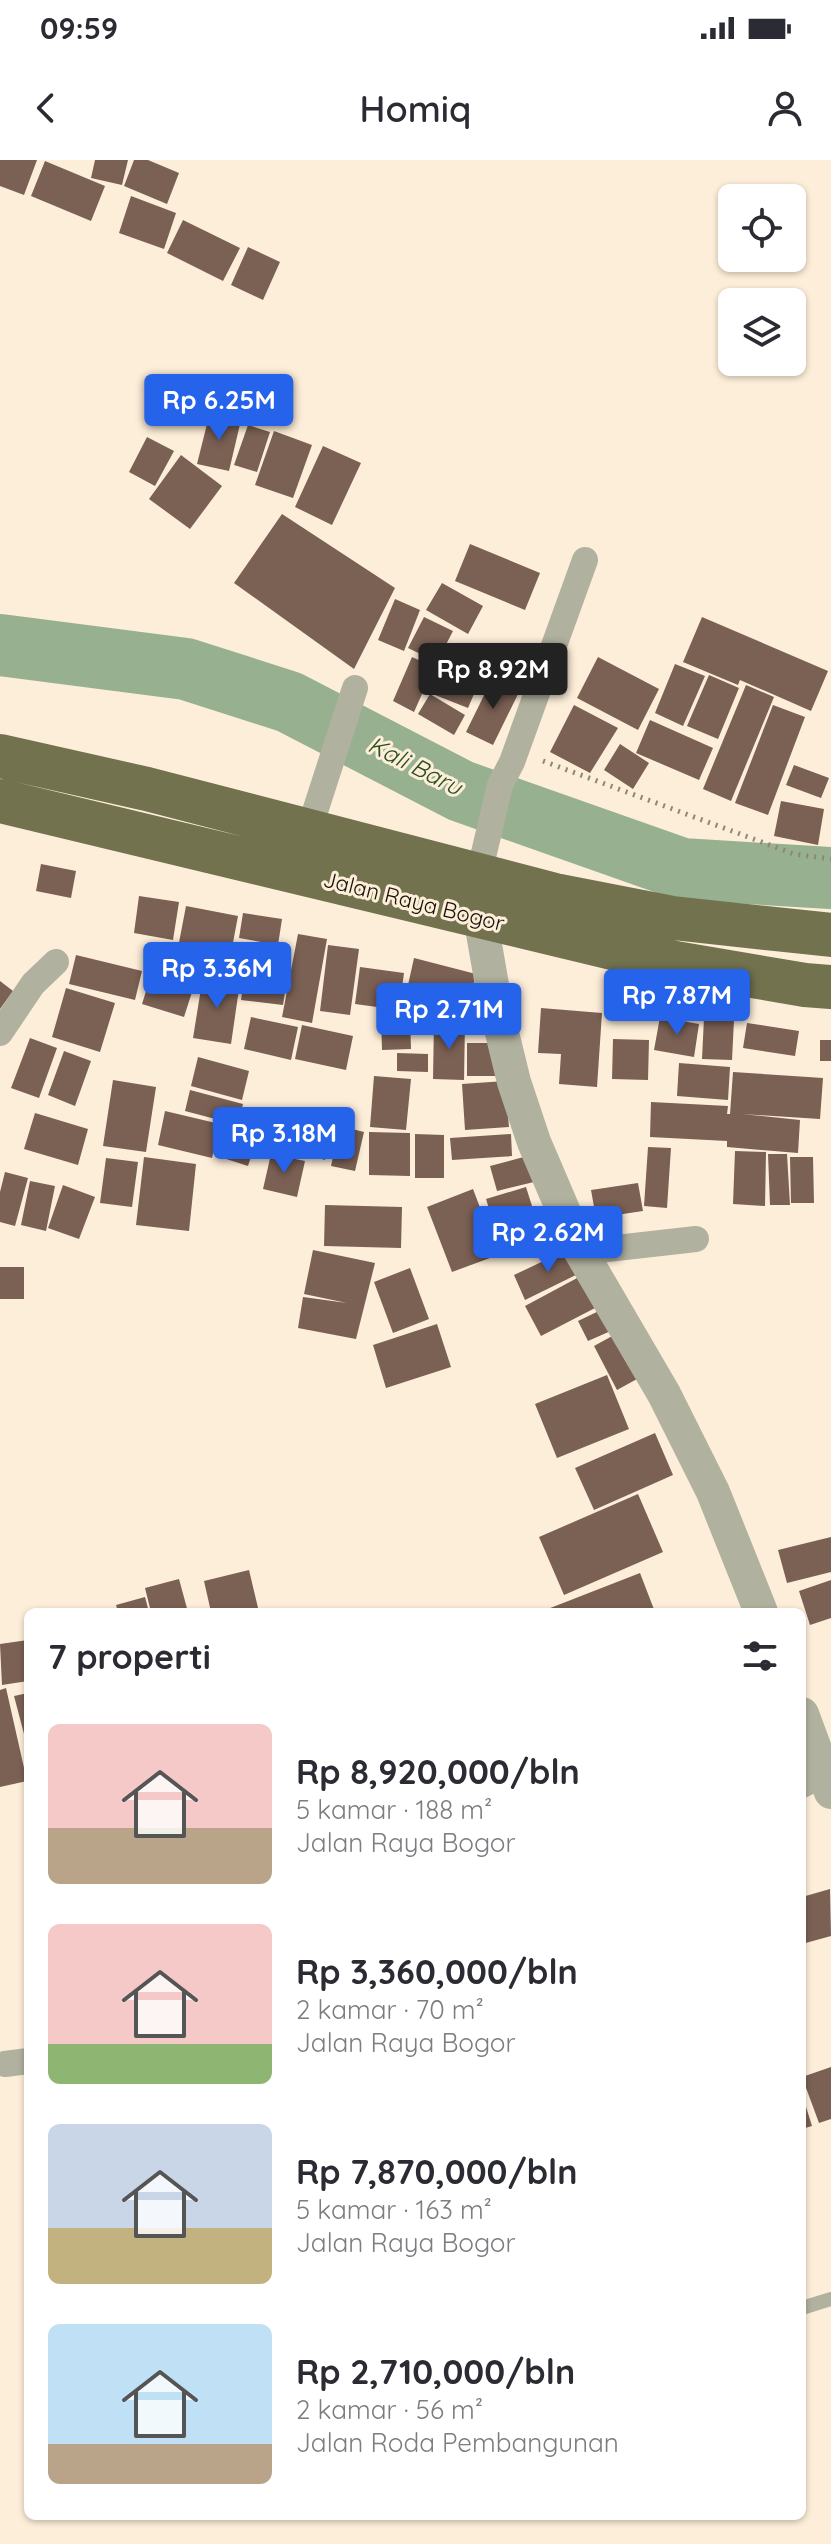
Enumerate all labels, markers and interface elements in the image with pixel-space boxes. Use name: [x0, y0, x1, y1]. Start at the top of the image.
text: 09:59: [40, 9, 118, 47]
icon: back: [24, 86, 68, 130]
text: Homiq: [360, 86, 471, 131]
icon: person: [763, 86, 807, 130]
map controls: [718, 184, 806, 376]
button: locate: [718, 184, 806, 272]
button: layers: [718, 288, 806, 376]
pin: Rp 6.25M: [136, 374, 302, 442]
text: Rp 6.25M: [162, 383, 276, 416]
pin: Rp 8.92M: [410, 643, 576, 711]
text: Rp 8.92M: [436, 652, 550, 685]
water label: Kali Baru: [364, 729, 468, 802]
street label: Jalan Raya Bogor: [321, 865, 508, 937]
pin: Rp 3.36M: [134, 942, 300, 1010]
text: Rp 3.36M: [161, 951, 273, 984]
pin: Rp 7.87M: [594, 969, 760, 1037]
text: Rp 7.87M: [622, 978, 732, 1011]
pin: Rp 2.71M: [366, 983, 532, 1051]
text: Rp 2.71M: [394, 992, 504, 1025]
pin: Rp 3.18M: [201, 1107, 367, 1175]
text: Rp 3.18M: [231, 1116, 337, 1149]
pin: Rp 2.62M: [465, 1206, 631, 1274]
text: Rp 2.62M: [491, 1215, 605, 1248]
icon: filters: [738, 1634, 782, 1678]
text: 7 properti: [48, 1635, 211, 1678]
text: Rp 8,920,000/bln: [296, 1750, 580, 1793]
icon: home: [112, 1756, 208, 1852]
text: 5 kamar · 188 m²: [296, 1793, 492, 1826]
text: Jalan Raya Bogor: [296, 1826, 515, 1859]
text: Rp 3,360,000/bln: [296, 1950, 578, 1993]
icon: home: [112, 1956, 208, 2052]
text: 2 kamar · 70 m²: [296, 1993, 484, 2026]
text: Jalan Raya Bogor: [296, 2026, 515, 2059]
text: Rp 7,870,000/bln: [296, 2150, 578, 2193]
icon: home: [112, 2156, 208, 2252]
text: 5 kamar · 163 m²: [296, 2193, 492, 2226]
text: Jalan Raya Bogor: [296, 2226, 515, 2259]
text: Rp 2,710,000/bln: [296, 2350, 575, 2393]
icon: home: [112, 2356, 208, 2452]
text: 2 kamar · 56 m²: [296, 2393, 483, 2426]
text: Jalan Roda Pembangunan: [296, 2426, 619, 2459]

